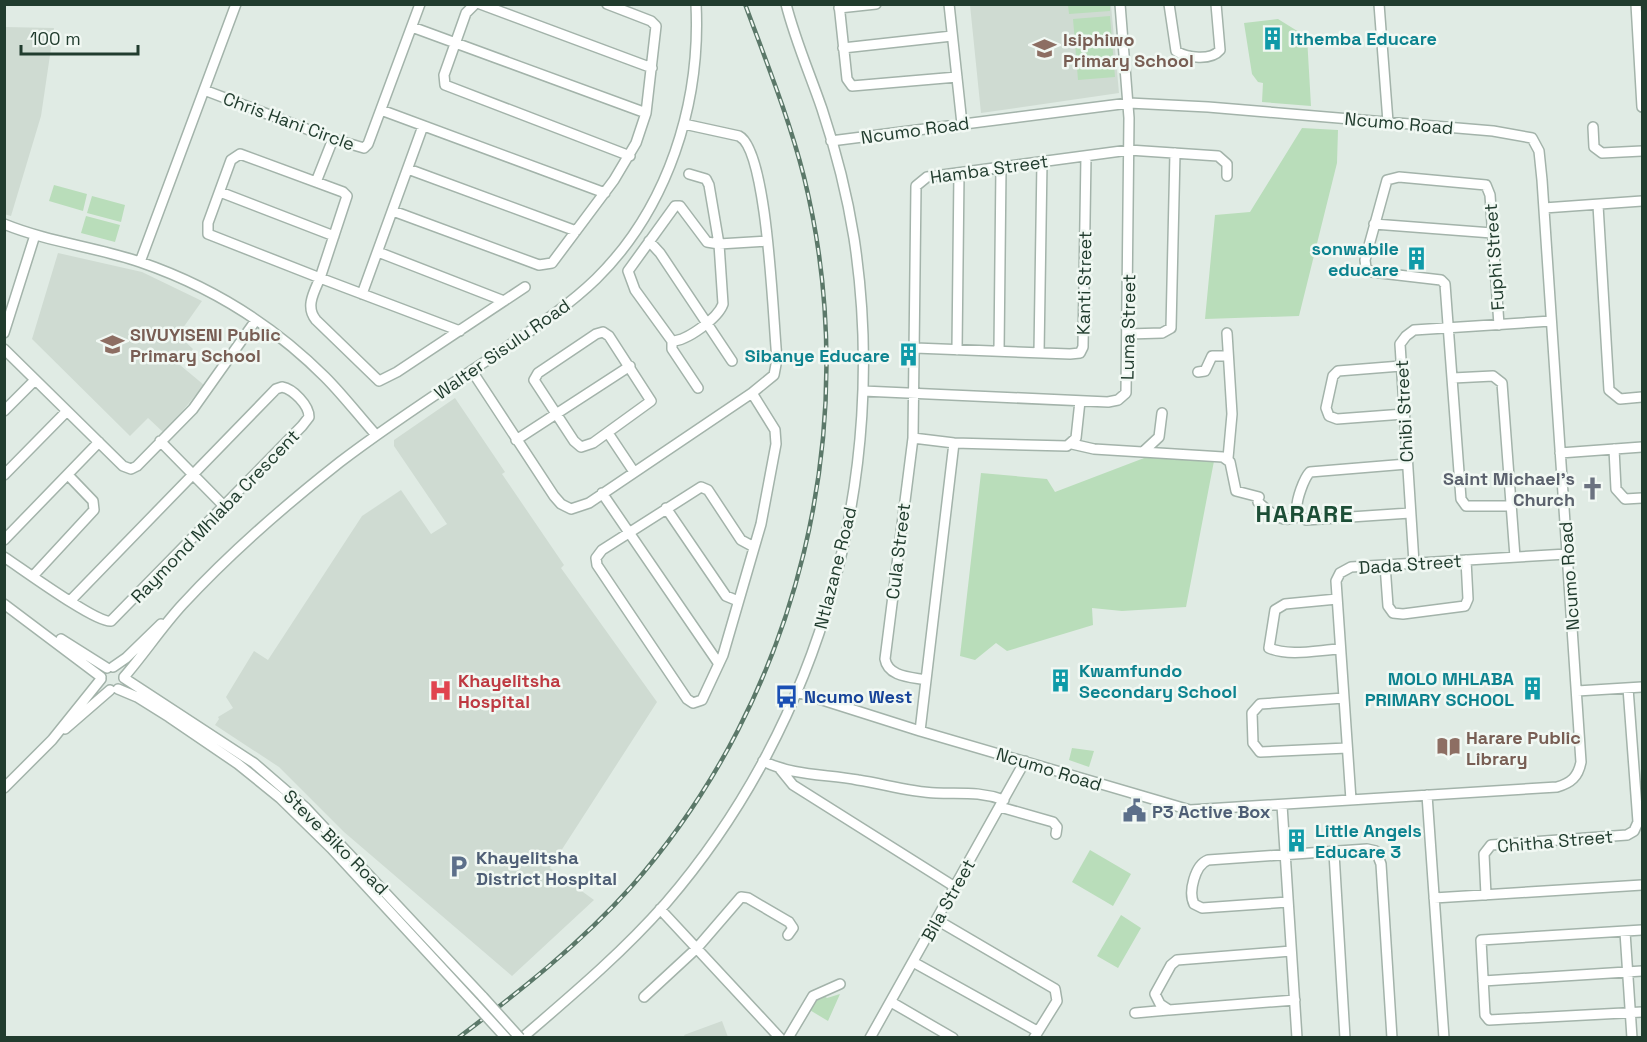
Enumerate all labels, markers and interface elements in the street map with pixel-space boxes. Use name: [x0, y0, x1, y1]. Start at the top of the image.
scale bar: [21, 18, 138, 56]
building icon: Ithemba Educare: [1259, 25, 1285, 51]
text: 100 m: [30, 27, 81, 50]
place label: Ithemba Educare: [1290, 27, 1437, 50]
place label: Isiphiwo Primary School: [1063, 28, 1194, 72]
school or university icon: Isiphiwo Primary School: [1032, 36, 1058, 62]
street label: Chris Hani Circle: [220, 87, 358, 155]
street label: Ncumo Road: [1344, 107, 1454, 139]
street label: Ncumo Road: [859, 111, 971, 149]
street label: Hamba Street: [928, 149, 1050, 189]
street label: Fuphi Street: [1479, 203, 1509, 311]
street label: Kanti Street: [1072, 231, 1096, 335]
place label: sonwabile educare: [1312, 237, 1399, 281]
building icon: sonwabile educare: [1404, 245, 1430, 271]
street label: Luma Street: [1116, 274, 1140, 380]
street label: Walter Sisulu Road: [430, 294, 574, 404]
place label: SIVUYISENI Public Primary School: [130, 323, 281, 367]
school or university icon: SIVUYISENI Public Primary School: [99, 331, 125, 357]
building icon: Sibanye Educare: [895, 342, 921, 368]
place label: Sibanye Educare: [745, 344, 890, 367]
street label: Chibi Street: [1390, 359, 1418, 463]
street label: Raymond Mhlaba Crescent: [126, 424, 304, 608]
place label: Saint Michael's Church: [1443, 467, 1575, 511]
church icon: Saint Michael's Church: [1580, 475, 1606, 501]
district label: HARARE: [1256, 498, 1354, 529]
street label: Cula Street: [881, 501, 915, 601]
street label: Ntlazane Road: [809, 504, 861, 632]
street label: Ncumo Road: [1554, 521, 1584, 631]
street label: Dada Street: [1358, 549, 1462, 579]
place label: Kwamfundo Secondary School: [1079, 659, 1237, 703]
building icon: Kwamfundo Secondary School: [1048, 667, 1074, 693]
place label: MOLO MHLABA PRIMARY SCHOOL: [1365, 667, 1515, 711]
place label: Khayelitsha Hospital: [458, 669, 561, 713]
building icon: MOLO MHLABA PRIMARY SCHOOL: [1519, 675, 1545, 701]
hospital icon: Khayelitsha Hospital: [427, 677, 453, 703]
bus stop icon: Ncumo West: [773, 683, 799, 709]
place label: Ncumo West: [804, 685, 912, 708]
place label: Harare Public Library: [1466, 726, 1581, 770]
library icon: Harare Public Library: [1435, 734, 1461, 760]
street label: Ncumo Road: [993, 742, 1105, 796]
street label: Steve Biko Road: [279, 785, 393, 899]
public building icon: P3 Active Box: [1121, 798, 1147, 824]
place label: P3 Active Box: [1152, 800, 1271, 823]
place label: Little Angels Educare 3: [1315, 819, 1422, 863]
street label: Chitha Street: [1496, 824, 1614, 858]
building icon: Little Angels Educare 3: [1284, 827, 1310, 853]
place label: Khayelitsha District Hospital: [476, 846, 617, 890]
parking icon: Khayelitsha District Hospital: [445, 854, 471, 880]
street label: Bila Street: [916, 855, 980, 945]

